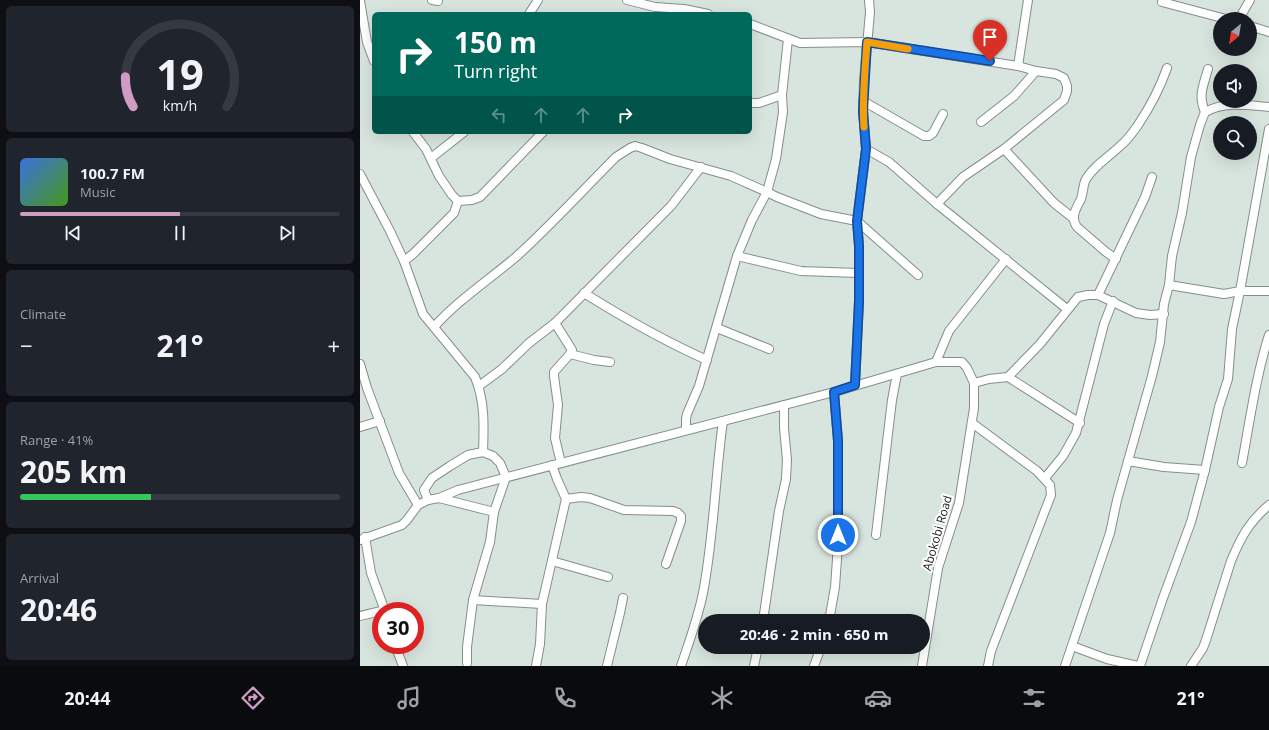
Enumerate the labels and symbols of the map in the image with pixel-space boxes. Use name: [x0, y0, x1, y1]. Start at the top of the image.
north arrow: [1213, 12, 1257, 56]
pin: [973, 20, 1007, 61]
street label: Abokobi Road: [918, 493, 956, 573]
position arrow: [817, 514, 859, 556]
speed limit sign: 30: [372, 602, 424, 654]

